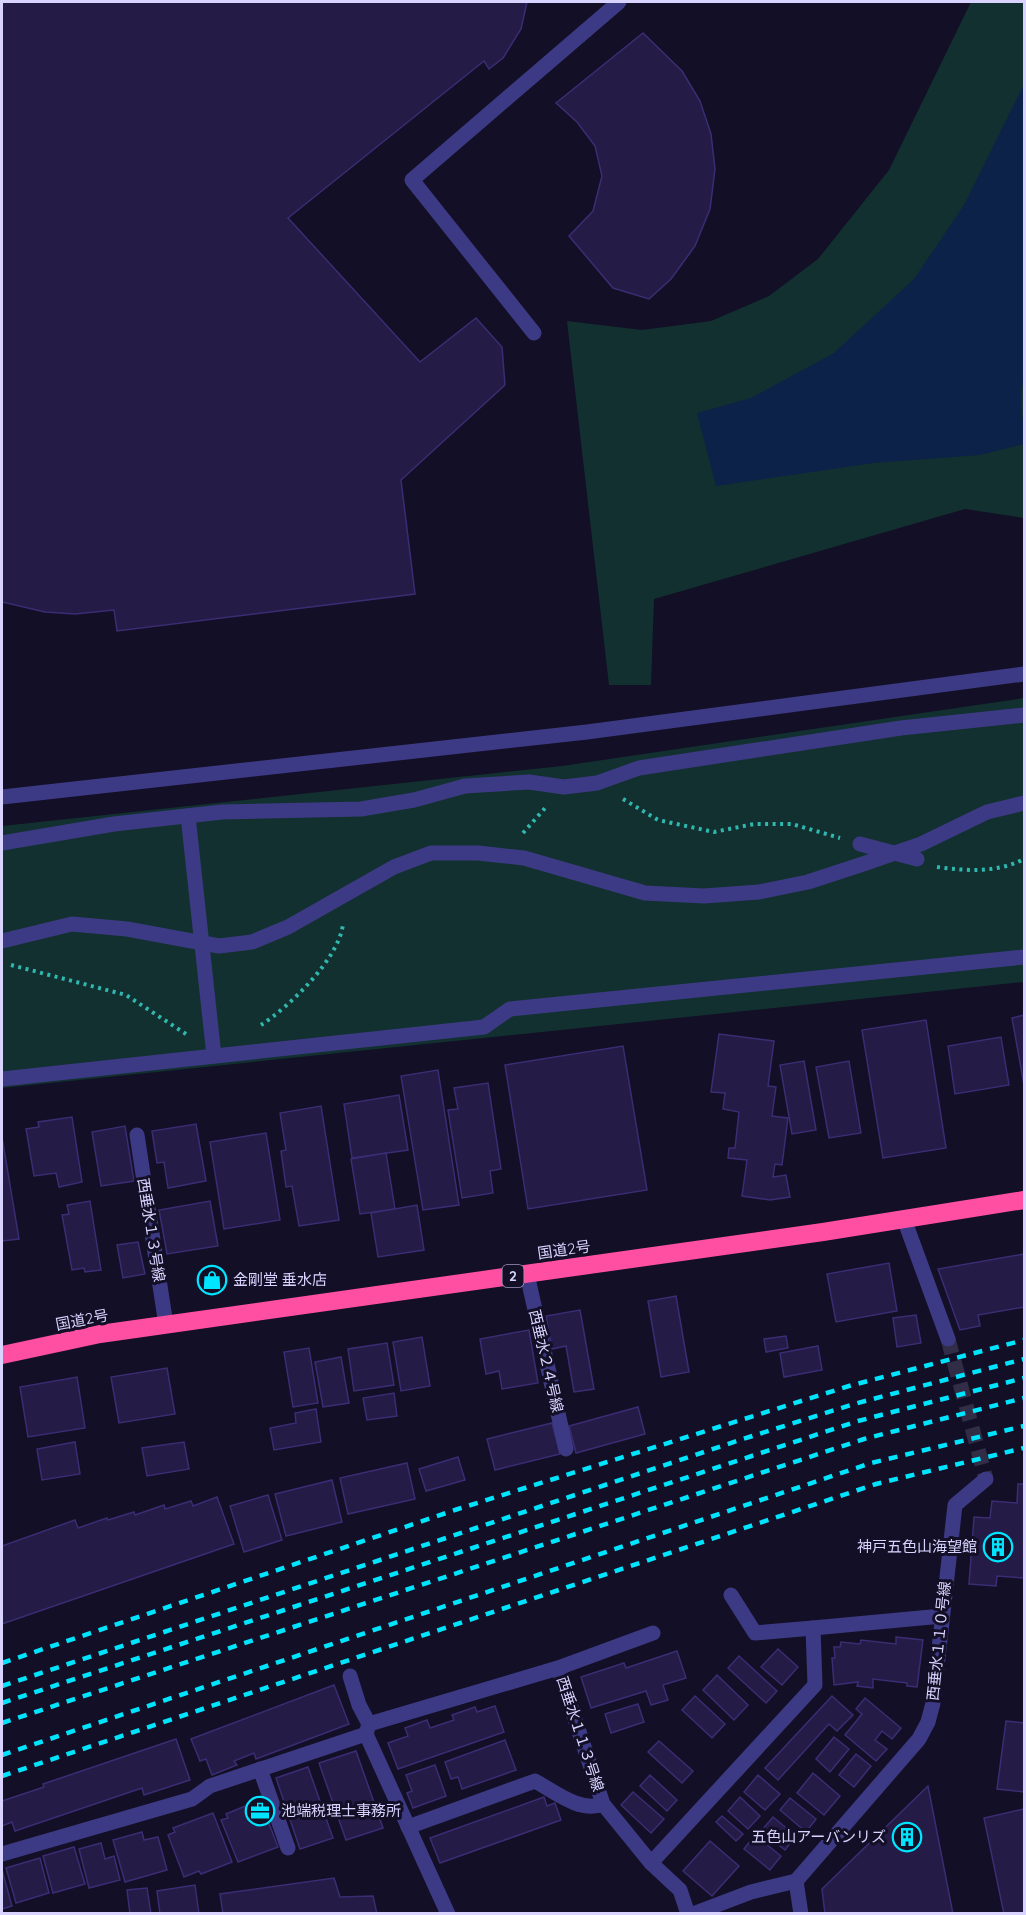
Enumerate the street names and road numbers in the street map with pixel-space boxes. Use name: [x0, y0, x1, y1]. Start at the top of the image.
street label: 西垂水１３号線: [134, 1177, 169, 1283]
street label: 国道2号: [536, 1236, 592, 1263]
road number: 2: [502, 1265, 524, 1287]
street label: 国道2号: [54, 1305, 110, 1334]
street label: 西垂水２４号線: [525, 1308, 568, 1414]
street label: 西垂水１１０号線: [923, 1580, 954, 1702]
street label: 西垂水１１３号線: [553, 1674, 608, 1794]

